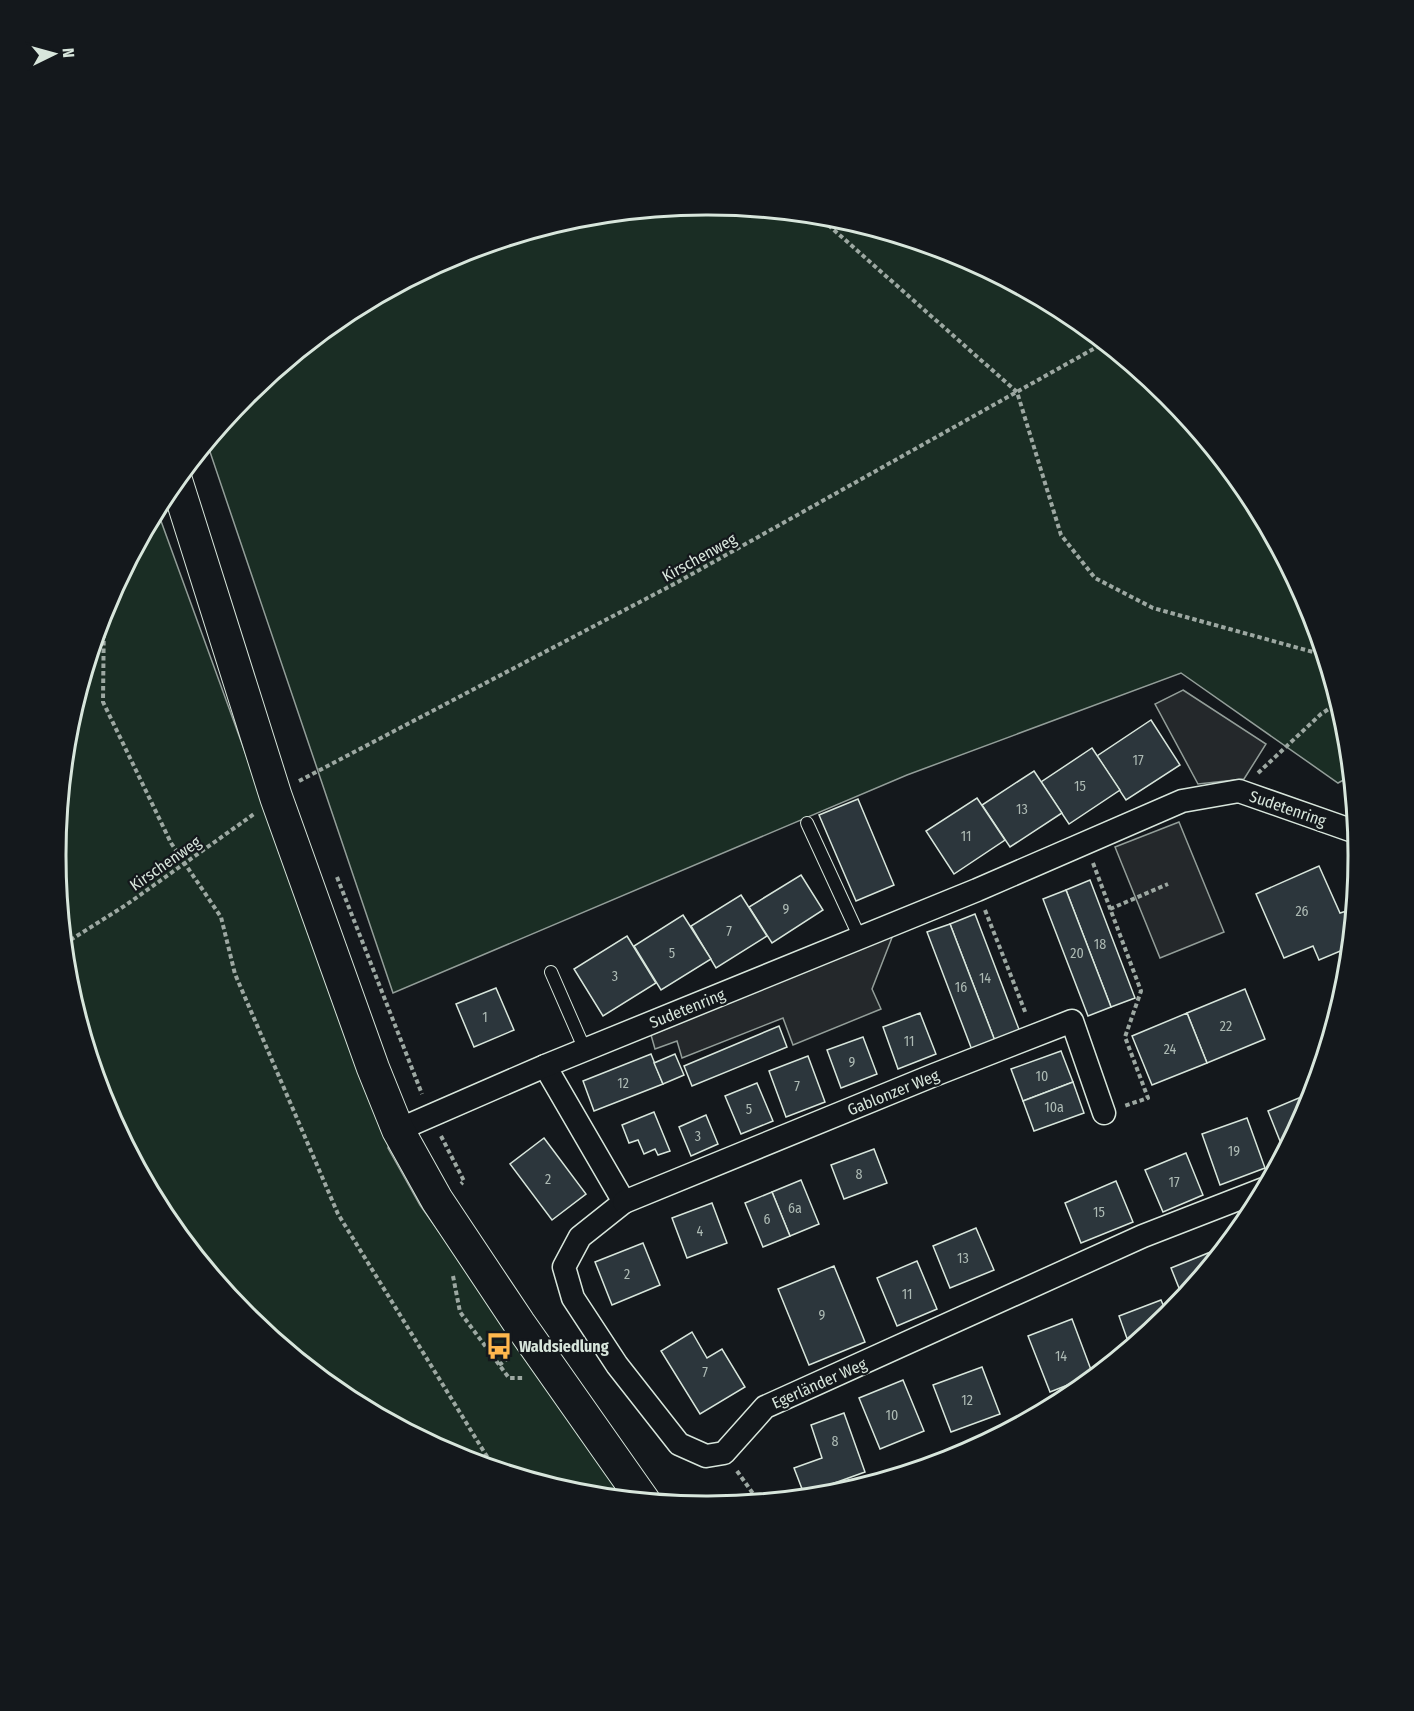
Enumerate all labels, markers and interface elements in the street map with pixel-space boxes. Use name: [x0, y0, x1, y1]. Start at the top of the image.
north arrow: [24, 24, 84, 84]
text: N: [59, 47, 78, 58]
street label: Kirschenweg: [659, 529, 740, 586]
house number: 17: [1132, 752, 1144, 769]
house number: 15: [1074, 778, 1086, 795]
street label: Sudetenring: [1247, 787, 1329, 831]
house number: 13: [1016, 801, 1028, 818]
house number: 11: [961, 828, 971, 845]
street label: Kirschenweg: [126, 832, 205, 895]
house number: 9: [783, 901, 790, 918]
house number: 26: [1295, 903, 1309, 920]
house number: 7: [726, 923, 732, 940]
house number: 18: [1094, 936, 1106, 953]
house number: 5: [669, 945, 675, 962]
house number: 20: [1070, 945, 1084, 962]
house number: 3: [612, 968, 618, 985]
house number: 14: [979, 970, 991, 987]
house number: 16: [955, 979, 967, 996]
street label: Sudetenring: [647, 985, 728, 1032]
house number: 1: [482, 1009, 488, 1026]
house number: 22: [1220, 1018, 1232, 1035]
house number: 11: [904, 1033, 914, 1050]
house number: 24: [1164, 1041, 1177, 1058]
house number: 9: [849, 1054, 856, 1071]
street label: Gablonzer Weg: [845, 1065, 942, 1119]
house number: 10: [1036, 1068, 1048, 1085]
house number: 12: [617, 1075, 629, 1092]
house number: 7: [794, 1078, 800, 1095]
house number: 10a: [1044, 1099, 1064, 1116]
house number: 5: [746, 1101, 752, 1118]
house number: 3: [695, 1128, 701, 1145]
house number: 19: [1228, 1143, 1240, 1160]
house number: 8: [856, 1166, 863, 1183]
house number: 2: [545, 1171, 551, 1188]
house number: 17: [1168, 1174, 1180, 1191]
house number: 6a: [788, 1200, 802, 1217]
house number: 15: [1093, 1204, 1105, 1221]
house number: 6: [764, 1211, 771, 1228]
house number: 4: [697, 1223, 704, 1240]
house number: 13: [957, 1250, 969, 1267]
house number: 2: [624, 1266, 630, 1283]
house number: 11: [902, 1286, 912, 1303]
house number: 9: [819, 1307, 826, 1324]
bus stop icon: Waldsiedlung: [484, 1331, 514, 1361]
place label: Waldsiedlung: [519, 1337, 609, 1356]
house number: 14: [1055, 1348, 1067, 1365]
street label: Egerländer Weg: [769, 1354, 870, 1413]
house number: 7: [702, 1364, 708, 1381]
house number: 12: [961, 1392, 973, 1409]
house number: 10: [886, 1407, 898, 1424]
house number: 8: [832, 1433, 839, 1450]

